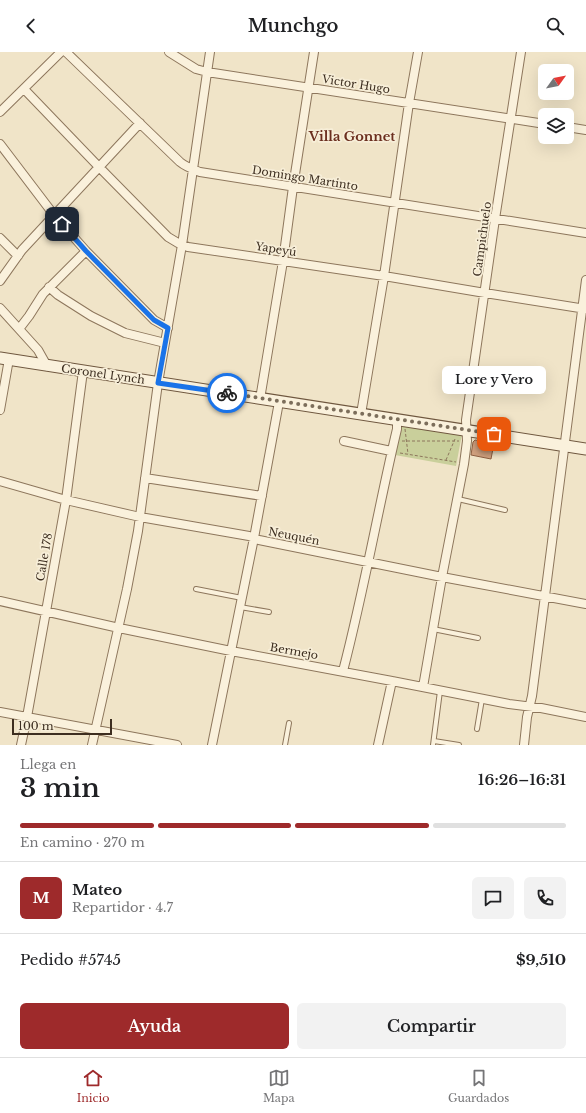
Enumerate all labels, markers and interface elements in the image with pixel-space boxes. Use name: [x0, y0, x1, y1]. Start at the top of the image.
icon: back: [20, 15, 42, 37]
text: Munchgo: [248, 15, 338, 37]
icon: search: [544, 15, 566, 37]
north arrow: [538, 64, 574, 100]
map controls: [538, 64, 574, 144]
street label: Victor Hugo: [320, 72, 391, 96]
button: layers: [538, 108, 574, 144]
district label: Villa Gonnet: [308, 128, 395, 145]
street label: Domingo Martinto: [251, 163, 359, 193]
street label: Campichuelo: [470, 200, 494, 278]
pin: [45, 207, 79, 241]
icon: home: [51, 213, 73, 235]
street label: Yapeyú: [254, 239, 298, 259]
street label: Coronel Lynch: [60, 361, 146, 387]
callout: Lore y Vero: [442, 366, 546, 394]
text: Lore y Vero: [455, 371, 533, 388]
courier: [207, 373, 247, 413]
icon: bike: [216, 382, 238, 404]
pin: [477, 417, 511, 451]
icon: bag: [483, 423, 505, 445]
street label: Neuquén: [267, 524, 321, 548]
street label: Calle 178: [33, 532, 55, 582]
street label: Bermejo: [269, 640, 319, 662]
scale bar: [12, 717, 112, 736]
text: 100 m: [18, 719, 54, 733]
text: Llega en: [20, 756, 76, 773]
text: 16:26–16:31: [478, 770, 566, 789]
text: 3 min: [20, 772, 100, 804]
text: En camino · 270 m: [20, 834, 145, 851]
button: chat: [472, 877, 514, 919]
button: phone: [524, 877, 566, 919]
text: Mateo: [72, 880, 122, 899]
text: M: [32, 888, 50, 907]
text: Repartidor · 4.7: [72, 899, 173, 916]
text: Pedido #5745: [20, 950, 121, 969]
text: $9,510: [516, 950, 566, 969]
button: Ayuda: [20, 1003, 289, 1049]
button: Compartir: [297, 1003, 566, 1049]
tab: Inicio: [77, 1067, 109, 1105]
tab: Mapa: [263, 1067, 295, 1105]
tab: Guardados: [448, 1067, 509, 1105]

